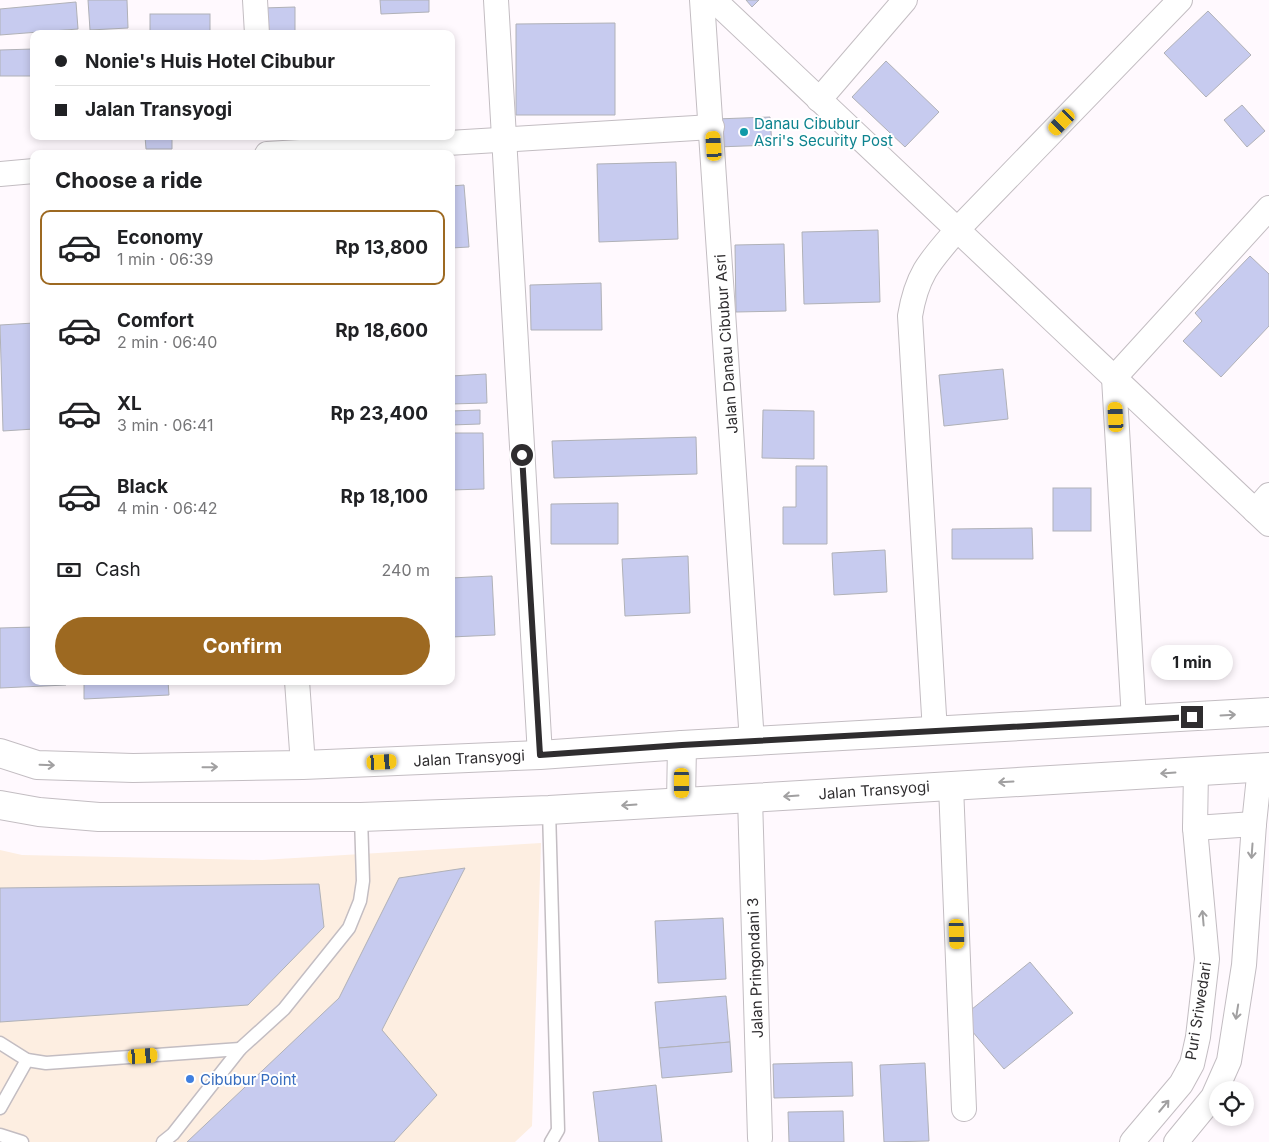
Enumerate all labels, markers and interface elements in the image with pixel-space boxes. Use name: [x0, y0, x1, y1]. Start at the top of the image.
text: Nonie's Huis Hotel Cibubur: [85, 50, 335, 73]
text: Jalan Transyogi: [85, 98, 232, 121]
car: [1046, 106, 1077, 138]
place label: Danau Cibubur Asri's Security Post: [754, 114, 893, 150]
marker: Danau Cibubur Asri's Security Post: [738, 126, 750, 138]
car: [705, 131, 722, 161]
text: Choose a ride: [55, 167, 203, 193]
icon: car: [57, 225, 102, 270]
text: Economy: [117, 226, 203, 249]
text: Rp 13,800: [335, 236, 428, 259]
text: 1 min · 06:39: [117, 249, 213, 269]
street label: Jalan Danau Cibubur Asri: [710, 254, 742, 434]
icon: car: [57, 308, 102, 353]
text: Comfort: [117, 309, 194, 332]
text: Rp 18,600: [335, 319, 428, 342]
text: 2 min · 06:40: [117, 332, 217, 352]
icon: car: [57, 391, 102, 436]
text: XL: [117, 392, 142, 415]
text: Rp 23,400: [330, 402, 428, 425]
car: [1107, 402, 1124, 432]
text: 3 min · 06:41: [117, 415, 214, 435]
route start: [511, 444, 533, 466]
icon: car: [57, 474, 102, 519]
text: Black: [117, 475, 168, 498]
text: Rp 18,100: [340, 485, 428, 508]
text: 4 min · 06:42: [117, 498, 218, 518]
icon: cash: [55, 556, 83, 584]
text: Cash: [95, 558, 141, 581]
text: 240 m: [382, 560, 430, 580]
button: Confirm: [55, 617, 430, 675]
callout: 1 min: [1151, 644, 1233, 680]
text: 1 min: [1172, 652, 1212, 672]
route end: [1181, 706, 1203, 728]
one-way arrow: [1220, 710, 1236, 719]
street label: Jalan Transyogi: [413, 746, 525, 770]
car: [366, 754, 397, 770]
one-way arrow: [38, 760, 55, 770]
one-way arrow: [201, 762, 217, 772]
car: [674, 768, 689, 798]
one-way arrow: [1160, 768, 1176, 777]
street label: Jalan Transyogi: [818, 777, 930, 803]
one-way arrow: [998, 778, 1014, 787]
one-way arrow: [783, 791, 799, 800]
one-way arrow: [621, 801, 637, 810]
one-way arrow: [1247, 842, 1256, 858]
street label: Jalan Pringondani 3: [743, 897, 767, 1039]
one-way arrow: [1199, 910, 1208, 926]
car: [948, 919, 965, 949]
street label: Puri Sriwedari: [1181, 961, 1215, 1061]
one-way arrow: [1231, 1004, 1241, 1020]
car: [127, 1047, 158, 1065]
place label: Cibubur Point: [200, 1070, 297, 1089]
marker: Cibubur Point: [184, 1073, 196, 1085]
map controls: [1209, 1081, 1254, 1126]
button: locate: [1209, 1081, 1254, 1126]
one-way arrow: [1159, 1099, 1170, 1112]

